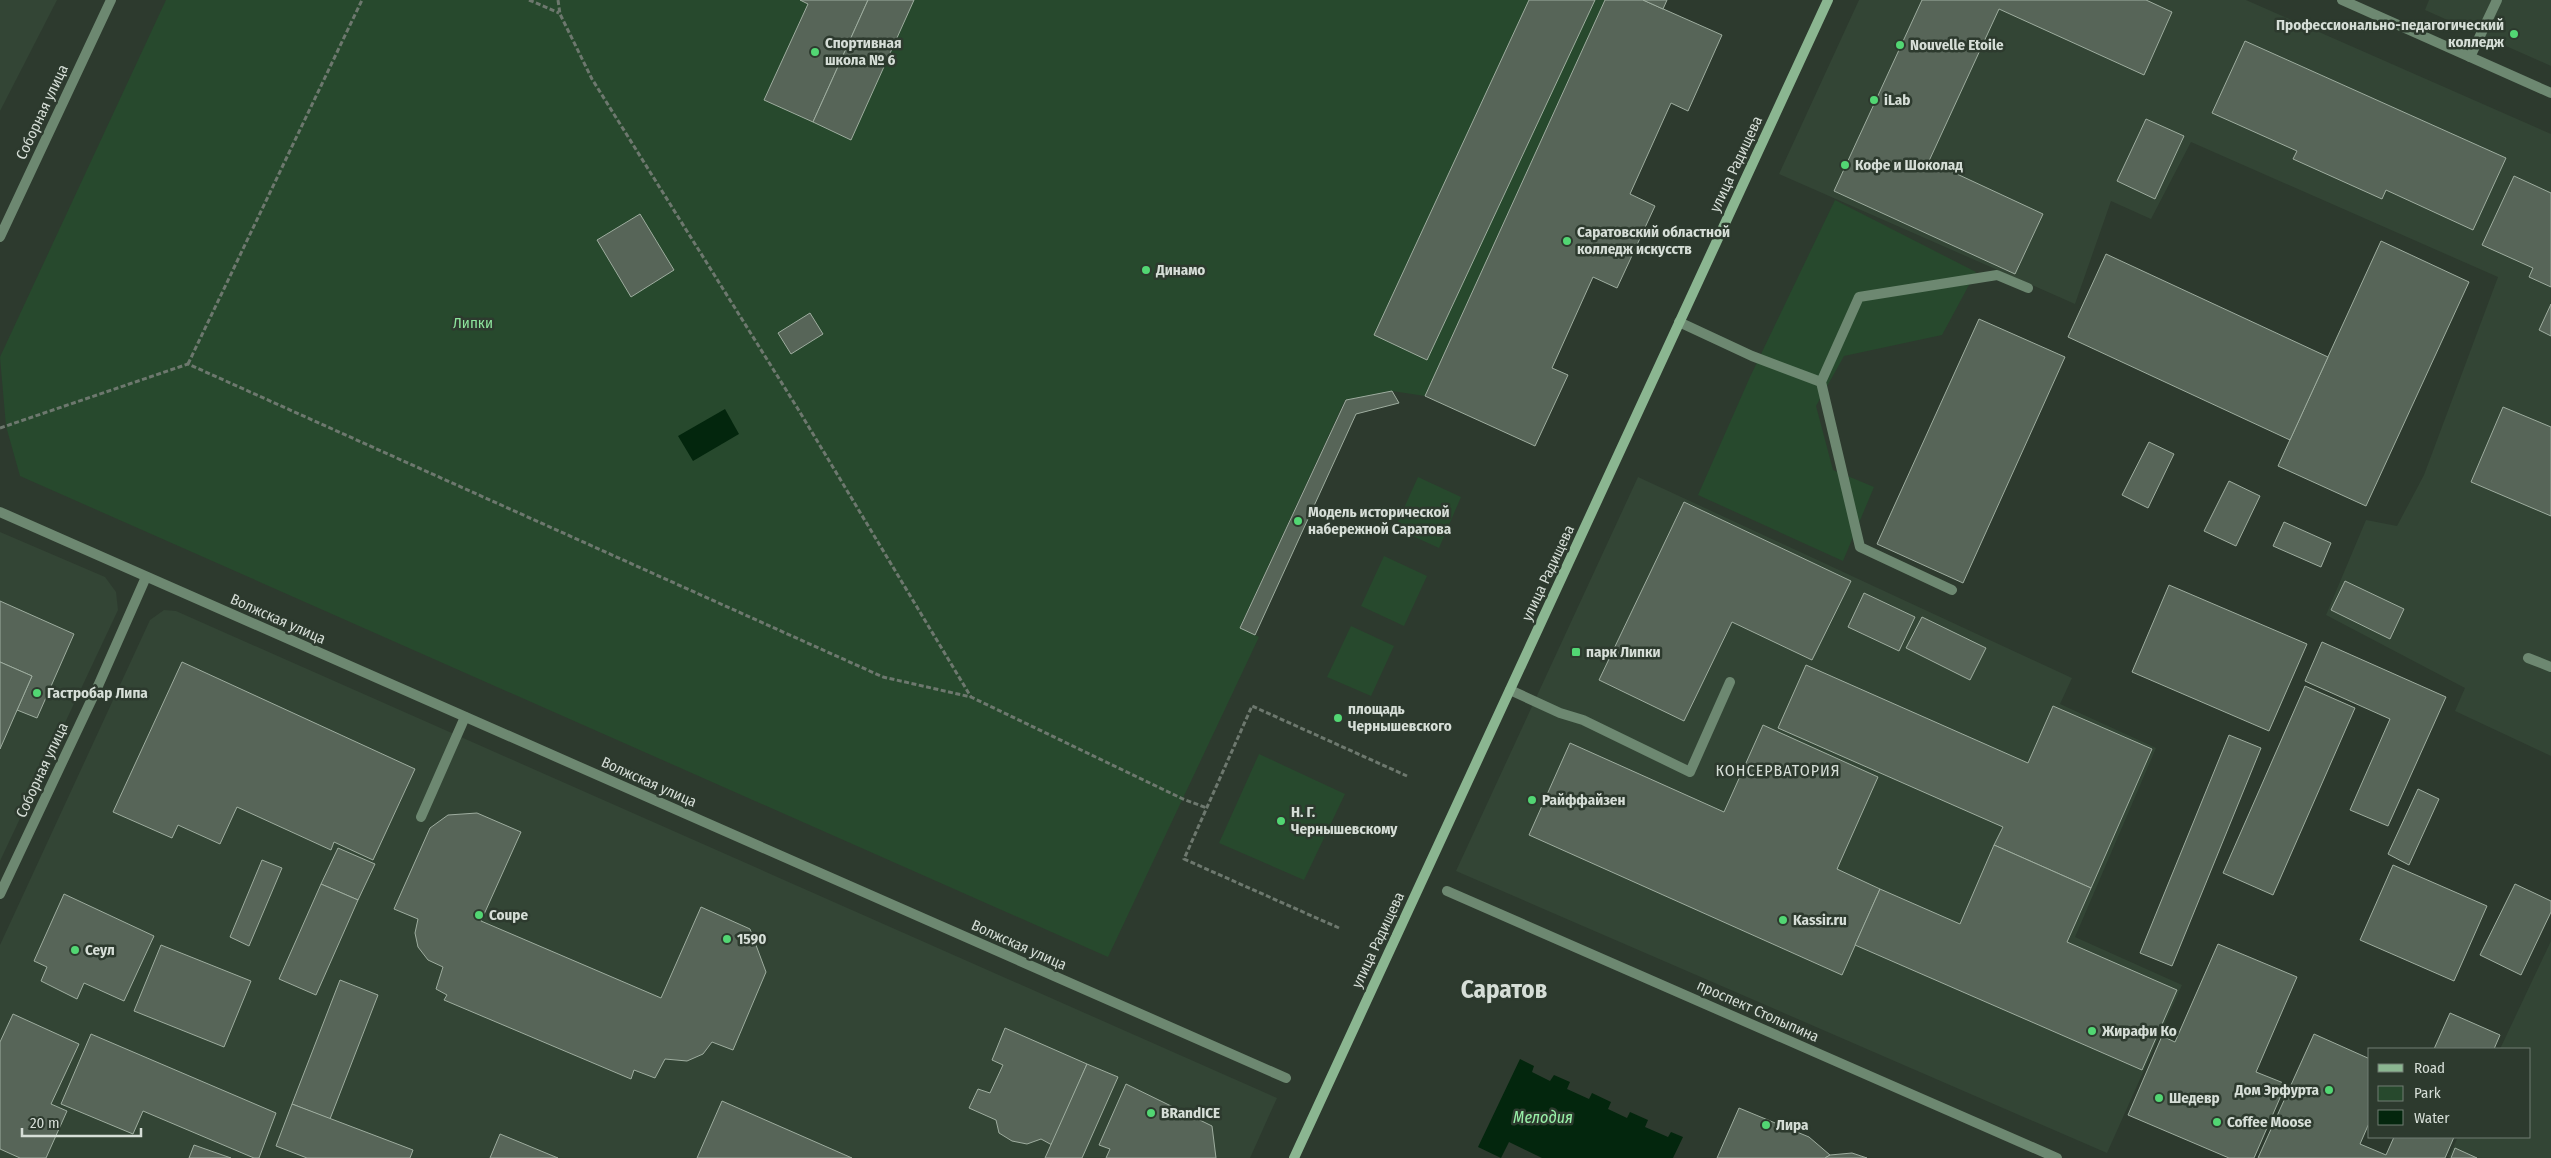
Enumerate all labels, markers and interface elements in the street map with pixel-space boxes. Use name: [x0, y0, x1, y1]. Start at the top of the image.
place label: Профессионально-педагогический колледж: [2276, 16, 2505, 51]
marker: Профессионально-педагогический колледж: [2508, 28, 2520, 40]
place label: Спортивная школа № 6: [825, 34, 901, 69]
place label: Nouvelle Etoile: [1910, 36, 2004, 54]
marker: Nouvelle Etoile: [1894, 39, 1906, 51]
marker: Спортивная школа № 6: [809, 46, 821, 58]
street label: Соборная улица: [12, 62, 72, 162]
place label: iLab: [1884, 91, 1910, 109]
marker: iLab: [1868, 94, 1880, 106]
street label: улица Радищева: [1706, 113, 1766, 215]
place label: Кофе и Шоколад: [1855, 156, 1963, 174]
marker: Кофе и Шоколад: [1839, 159, 1851, 171]
place label: Саратовский областной колледж искусств: [1577, 223, 1730, 258]
marker: Саратовский областной колледж искусств: [1561, 235, 1573, 247]
place label: Динамо: [1155, 261, 1205, 279]
marker: Динамо: [1140, 264, 1152, 276]
park label: Липки: [453, 314, 493, 332]
place label: Модель исторической набережной Саратова: [1308, 503, 1452, 538]
marker: Модель исторической набережной Саратова: [1292, 515, 1304, 527]
street label: улица Радищева: [1518, 522, 1578, 624]
street label: Волжская улица: [228, 590, 328, 648]
place label: парк Липки: [1586, 643, 1661, 661]
marker: парк Липки: [1570, 646, 1582, 658]
place label: Гастробар Липа: [47, 684, 148, 702]
marker: Гастробар Липа: [31, 687, 43, 699]
place label: площадь Чернышевского: [1348, 700, 1452, 735]
marker: площадь Чернышевского: [1332, 712, 1344, 724]
street label: Соборная улица: [12, 720, 72, 820]
street label: Волжская улица: [599, 753, 699, 811]
district label: КОНСЕРВАТОРИЯ: [1715, 761, 1841, 780]
place label: Райффайзен: [1542, 791, 1625, 809]
marker: Райффайзен: [1526, 794, 1538, 806]
place label: Н. Г. Чернышевскому: [1291, 803, 1398, 838]
marker: Н. Г. Чернышевскому: [1275, 815, 1287, 827]
street label: улица Радищева: [1348, 889, 1408, 991]
place label: Coupe: [489, 906, 529, 924]
marker: Coupe: [473, 909, 485, 921]
place label: Kassir.ru: [1793, 911, 1847, 929]
marker: Kassir.ru: [1777, 914, 1789, 926]
street label: Волжская улица: [969, 916, 1069, 974]
place label: 1590: [737, 930, 766, 948]
marker: 1590: [721, 933, 733, 945]
place label: Сеул: [85, 941, 115, 959]
marker: Сеул: [69, 944, 81, 956]
district label: Саратов: [1461, 975, 1547, 1005]
street label: проспект Столыпина: [1694, 976, 1822, 1046]
place label: Жирафи Ко: [2101, 1022, 2177, 1040]
marker: Жирафи Ко: [2086, 1025, 2098, 1037]
legend: [2368, 1048, 2531, 1138]
text: Road: [2414, 1059, 2445, 1077]
place label: Дом Эрфурта: [2234, 1081, 2320, 1099]
marker: Дом Эрфурта: [2323, 1084, 2335, 1096]
text: Park: [2414, 1084, 2441, 1102]
place label: Шедевр: [2169, 1089, 2220, 1107]
marker: Шедевр: [2153, 1092, 2165, 1104]
place label: BRandICE: [1161, 1104, 1220, 1122]
scale bar: [22, 1106, 141, 1138]
marker: BRandICE: [1145, 1107, 1157, 1119]
water label: Мелодия: [1513, 1108, 1573, 1127]
text: Water: [2414, 1109, 2450, 1127]
place label: Coffee Moose: [2227, 1113, 2312, 1131]
text: 20 m: [30, 1114, 60, 1132]
place label: Лира: [1776, 1116, 1809, 1134]
marker: Coffee Moose: [2211, 1116, 2223, 1128]
marker: Лира: [1760, 1119, 1772, 1131]

